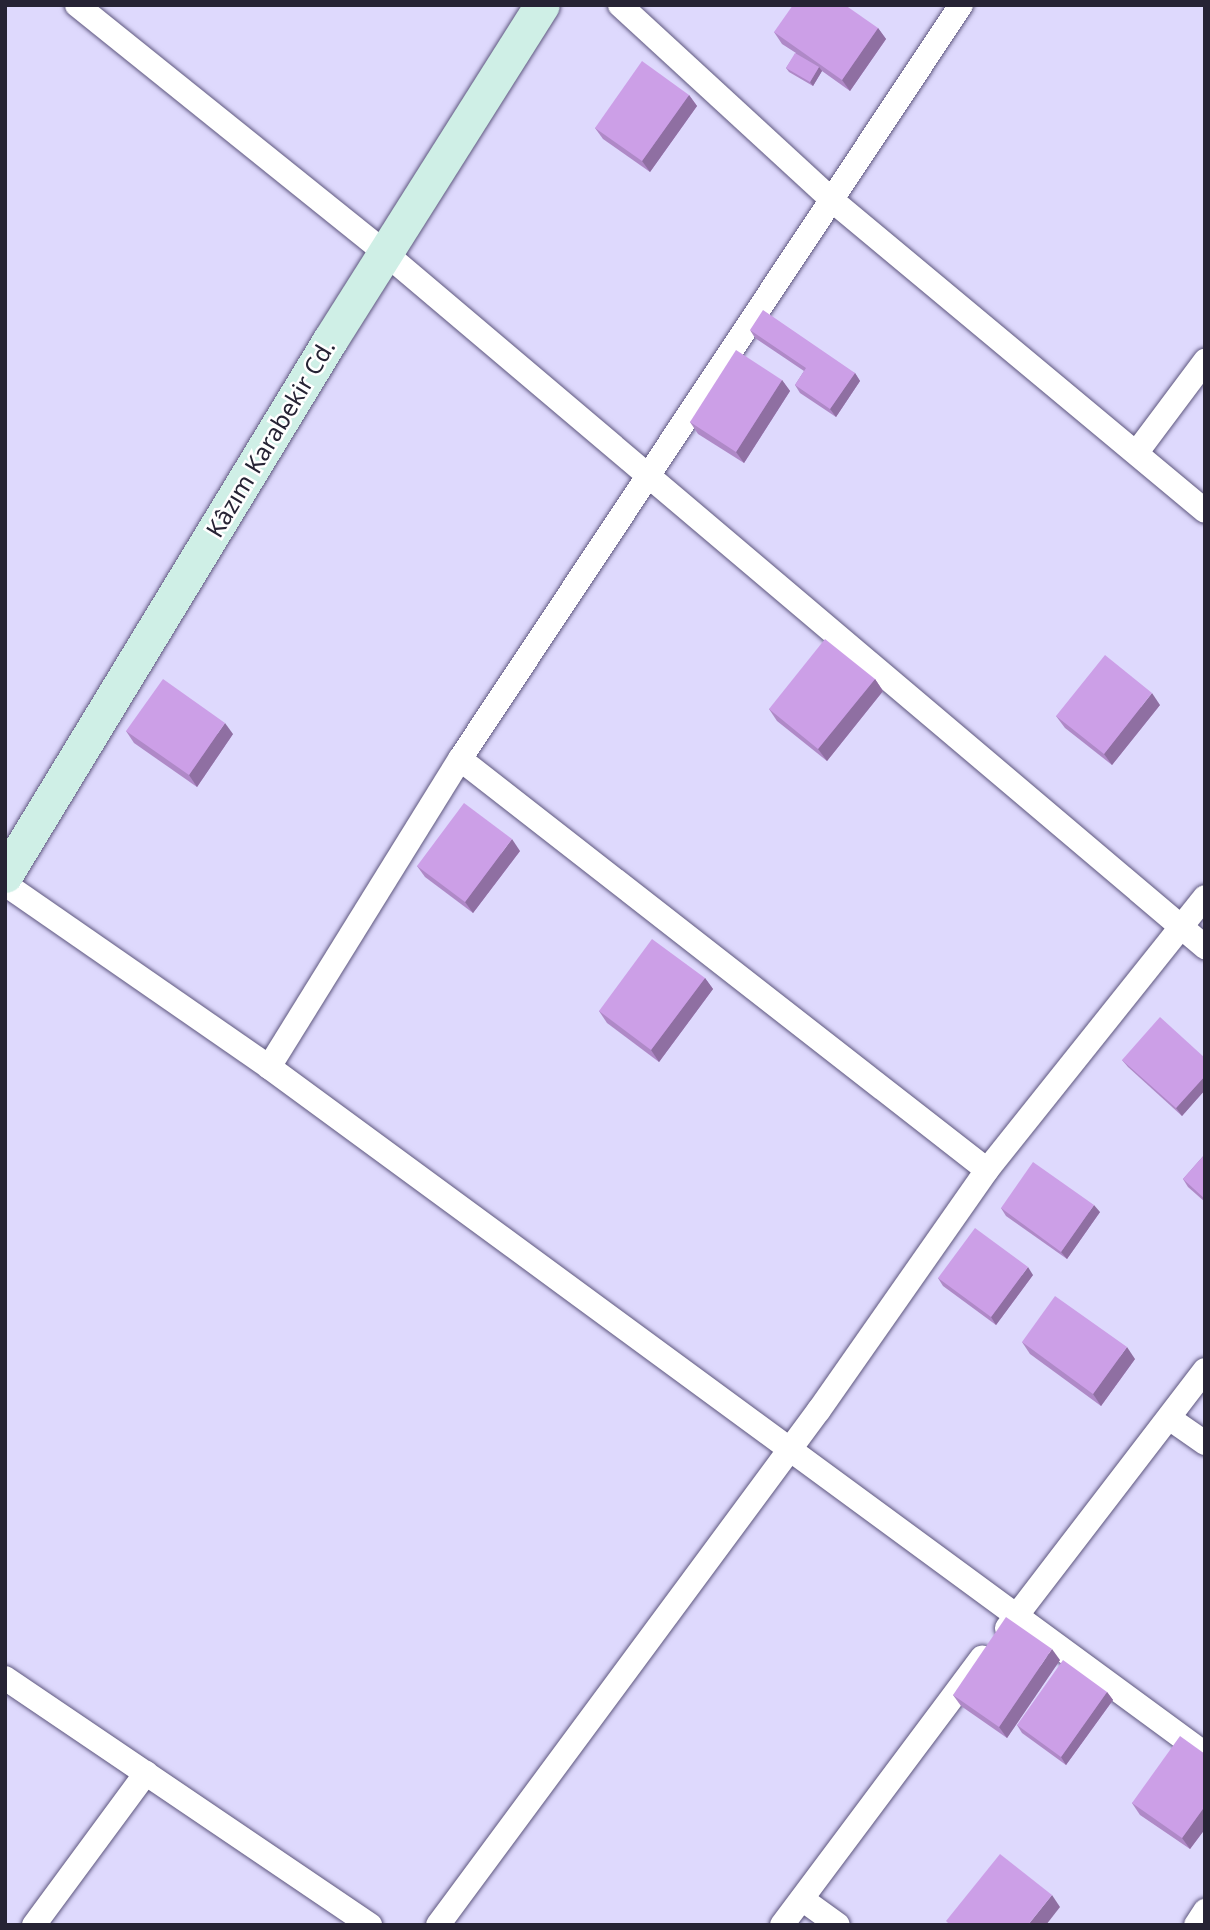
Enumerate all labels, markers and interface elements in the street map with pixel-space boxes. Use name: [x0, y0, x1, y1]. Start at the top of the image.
street label: Kâzım Karabekir Cd.: [200, 334, 340, 542]

